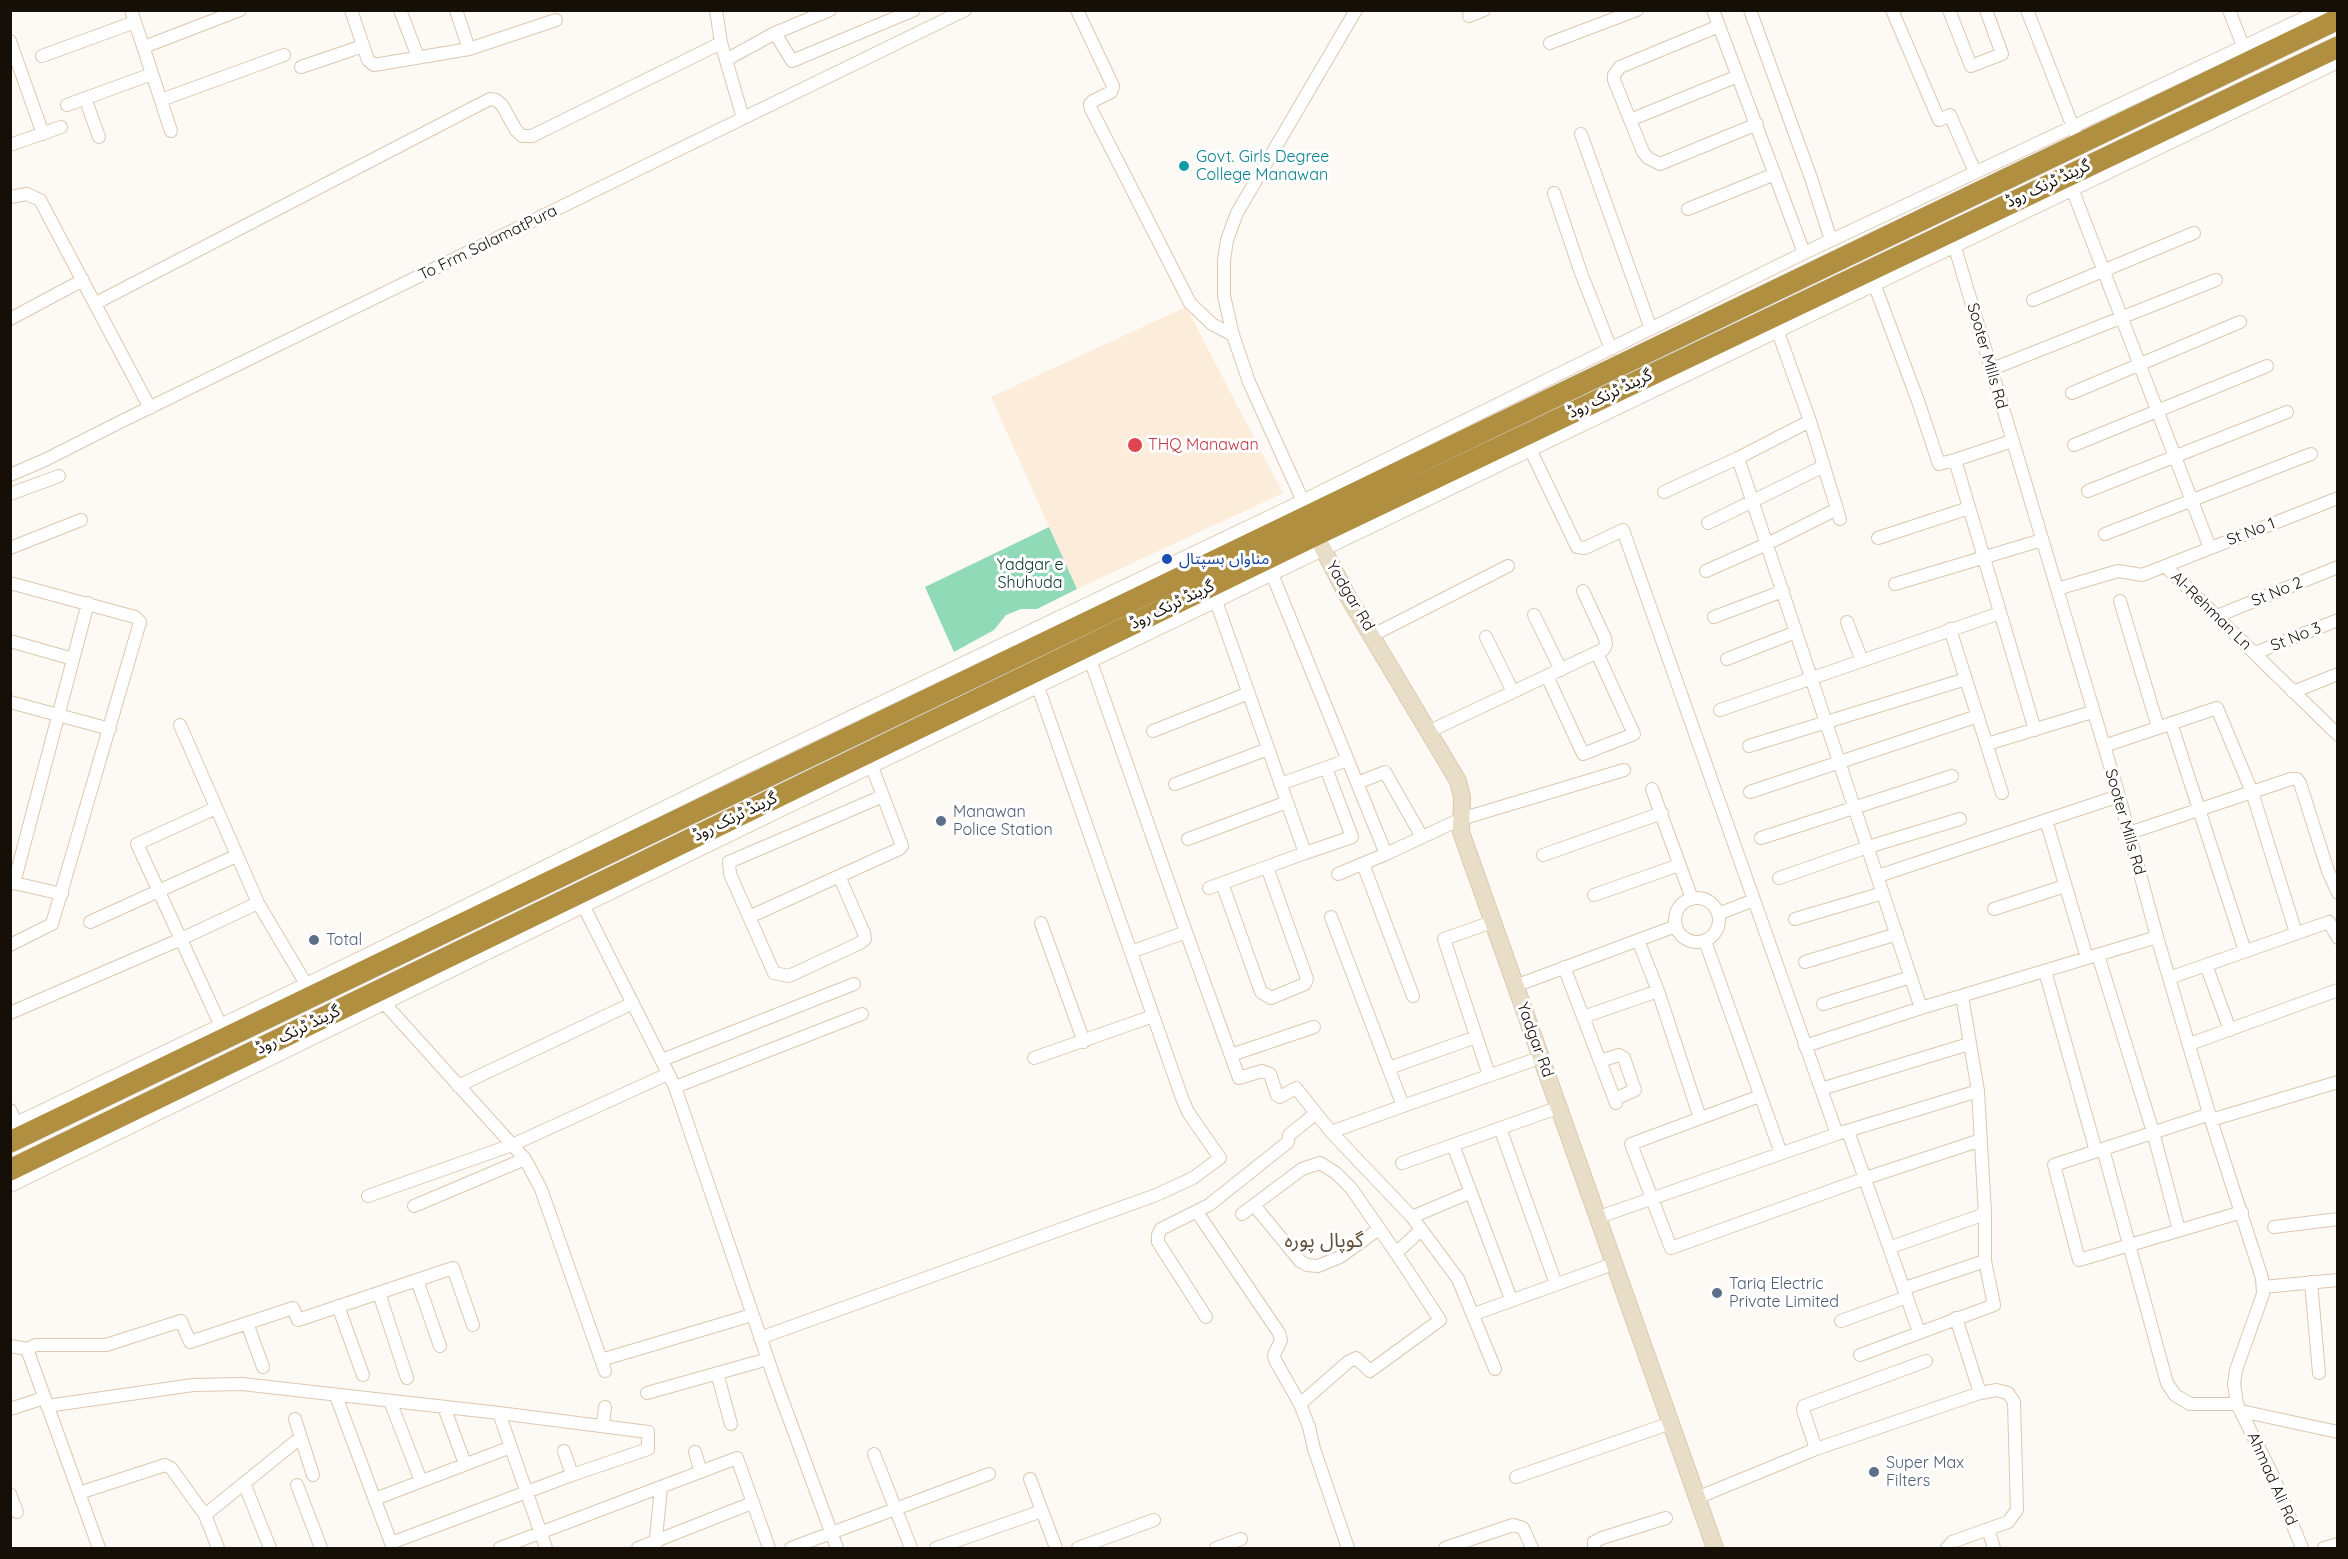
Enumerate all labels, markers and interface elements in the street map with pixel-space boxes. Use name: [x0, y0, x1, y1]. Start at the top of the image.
place label: Govt. Girls Degree College Manawan: [1196, 147, 1329, 185]
street label: گرینڈ ٹرنک روڈ: [2003, 156, 2093, 212]
marker: Govt. Girls Degree College Manawan: [1177, 159, 1191, 173]
street label: To Frm SalamatPura: [416, 201, 560, 285]
street label: Sooter Mills Rd: [1963, 301, 2011, 411]
street label: گرینڈ ٹرنک روڈ: [1565, 365, 1655, 423]
place label: THQ Manawan: [1148, 435, 1259, 455]
marker: THQ Manawan: [1126, 436, 1144, 454]
street label: St No 1: [2224, 514, 2278, 550]
place label: مناواں ہسپتال: [1179, 549, 1269, 569]
marker: مناواں ہسپتال: [1160, 552, 1174, 566]
park label: Yadgar e Shuhuda: [997, 555, 1063, 593]
street label: Yadgar Rd: [1322, 558, 1378, 634]
street label: Al-Rehman Ln: [2167, 568, 2255, 654]
street label: St No 2: [2249, 573, 2305, 611]
street label: گرینڈ ٹرنک روڈ: [1127, 576, 1217, 634]
street label: St No 3: [2268, 618, 2324, 656]
street label: Sooter Mills Rd: [2101, 767, 2149, 877]
street label: گرینڈ ٹرنک روڈ: [690, 788, 780, 846]
place label: Manawan Police Station: [953, 802, 1053, 840]
marker: Manawan Police Station: [934, 814, 948, 828]
place label: Total: [326, 930, 362, 950]
marker: Total: [307, 933, 321, 947]
street label: Yadgar Rd: [1513, 1000, 1557, 1080]
street label: گرینڈ ٹرنک روڈ: [253, 1001, 343, 1059]
district label: گوپال پورہ: [1285, 1229, 1363, 1253]
place label: Tariq Electric Private Limited: [1729, 1274, 1839, 1312]
marker: Tariq Electric Private Limited: [1710, 1286, 1724, 1300]
street label: Ahmad Ali Rd: [2243, 1429, 2301, 1529]
place label: Super Max Filters: [1886, 1453, 1964, 1491]
marker: Super Max Filters: [1867, 1465, 1881, 1479]

